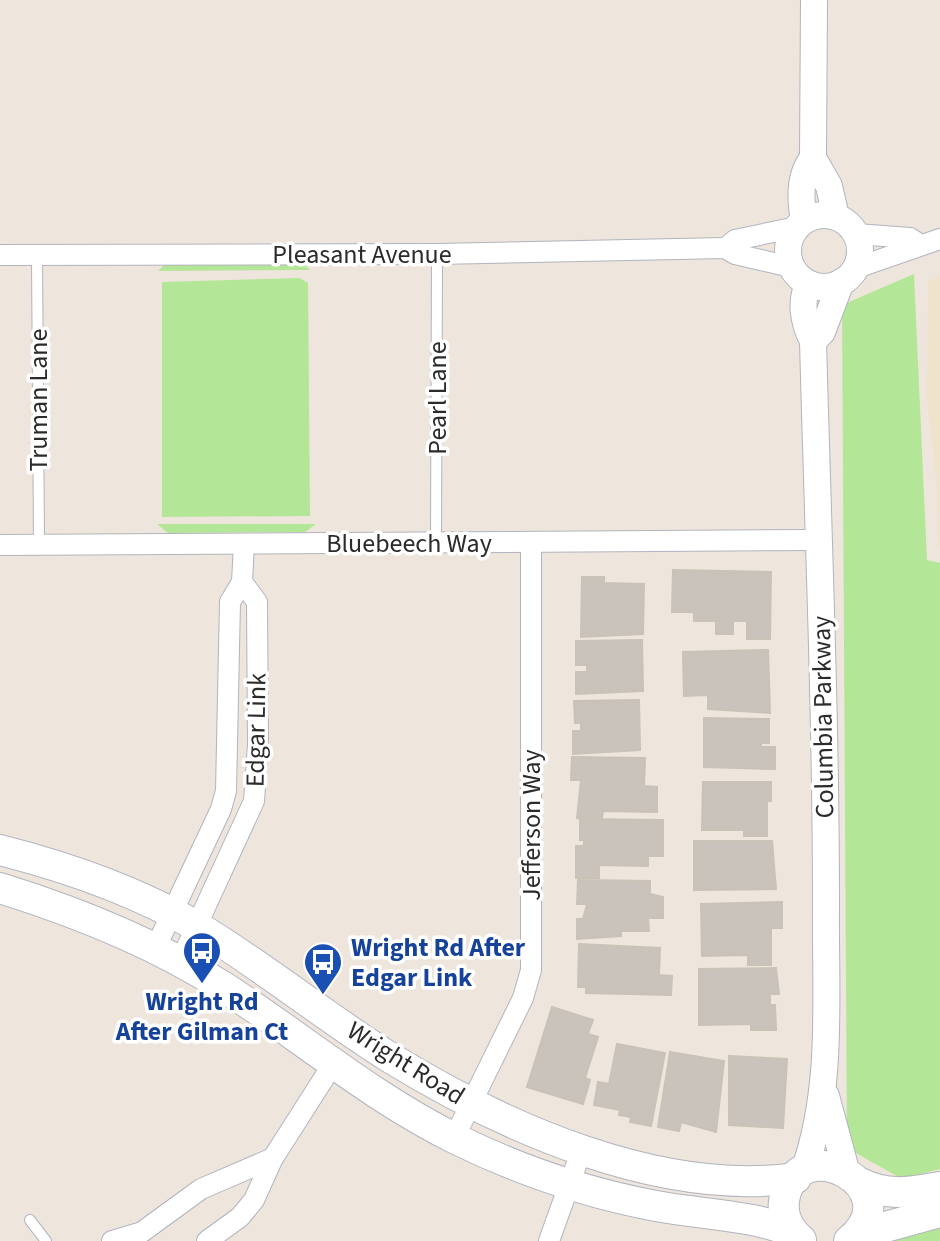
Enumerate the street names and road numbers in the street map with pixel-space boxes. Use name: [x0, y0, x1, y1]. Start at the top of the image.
street label: Pleasant Avenue: [272, 236, 452, 273]
street label: Truman Lane: [20, 329, 57, 471]
street label: Pearl Lane: [419, 341, 456, 455]
street label: Bluebeech Way: [326, 525, 492, 562]
street label: Columbia Parkway: [803, 615, 843, 819]
street label: Edgar Link: [237, 673, 275, 787]
street label: Jefferson Way: [513, 749, 550, 901]
street label: Wright Road: [340, 1012, 472, 1114]

